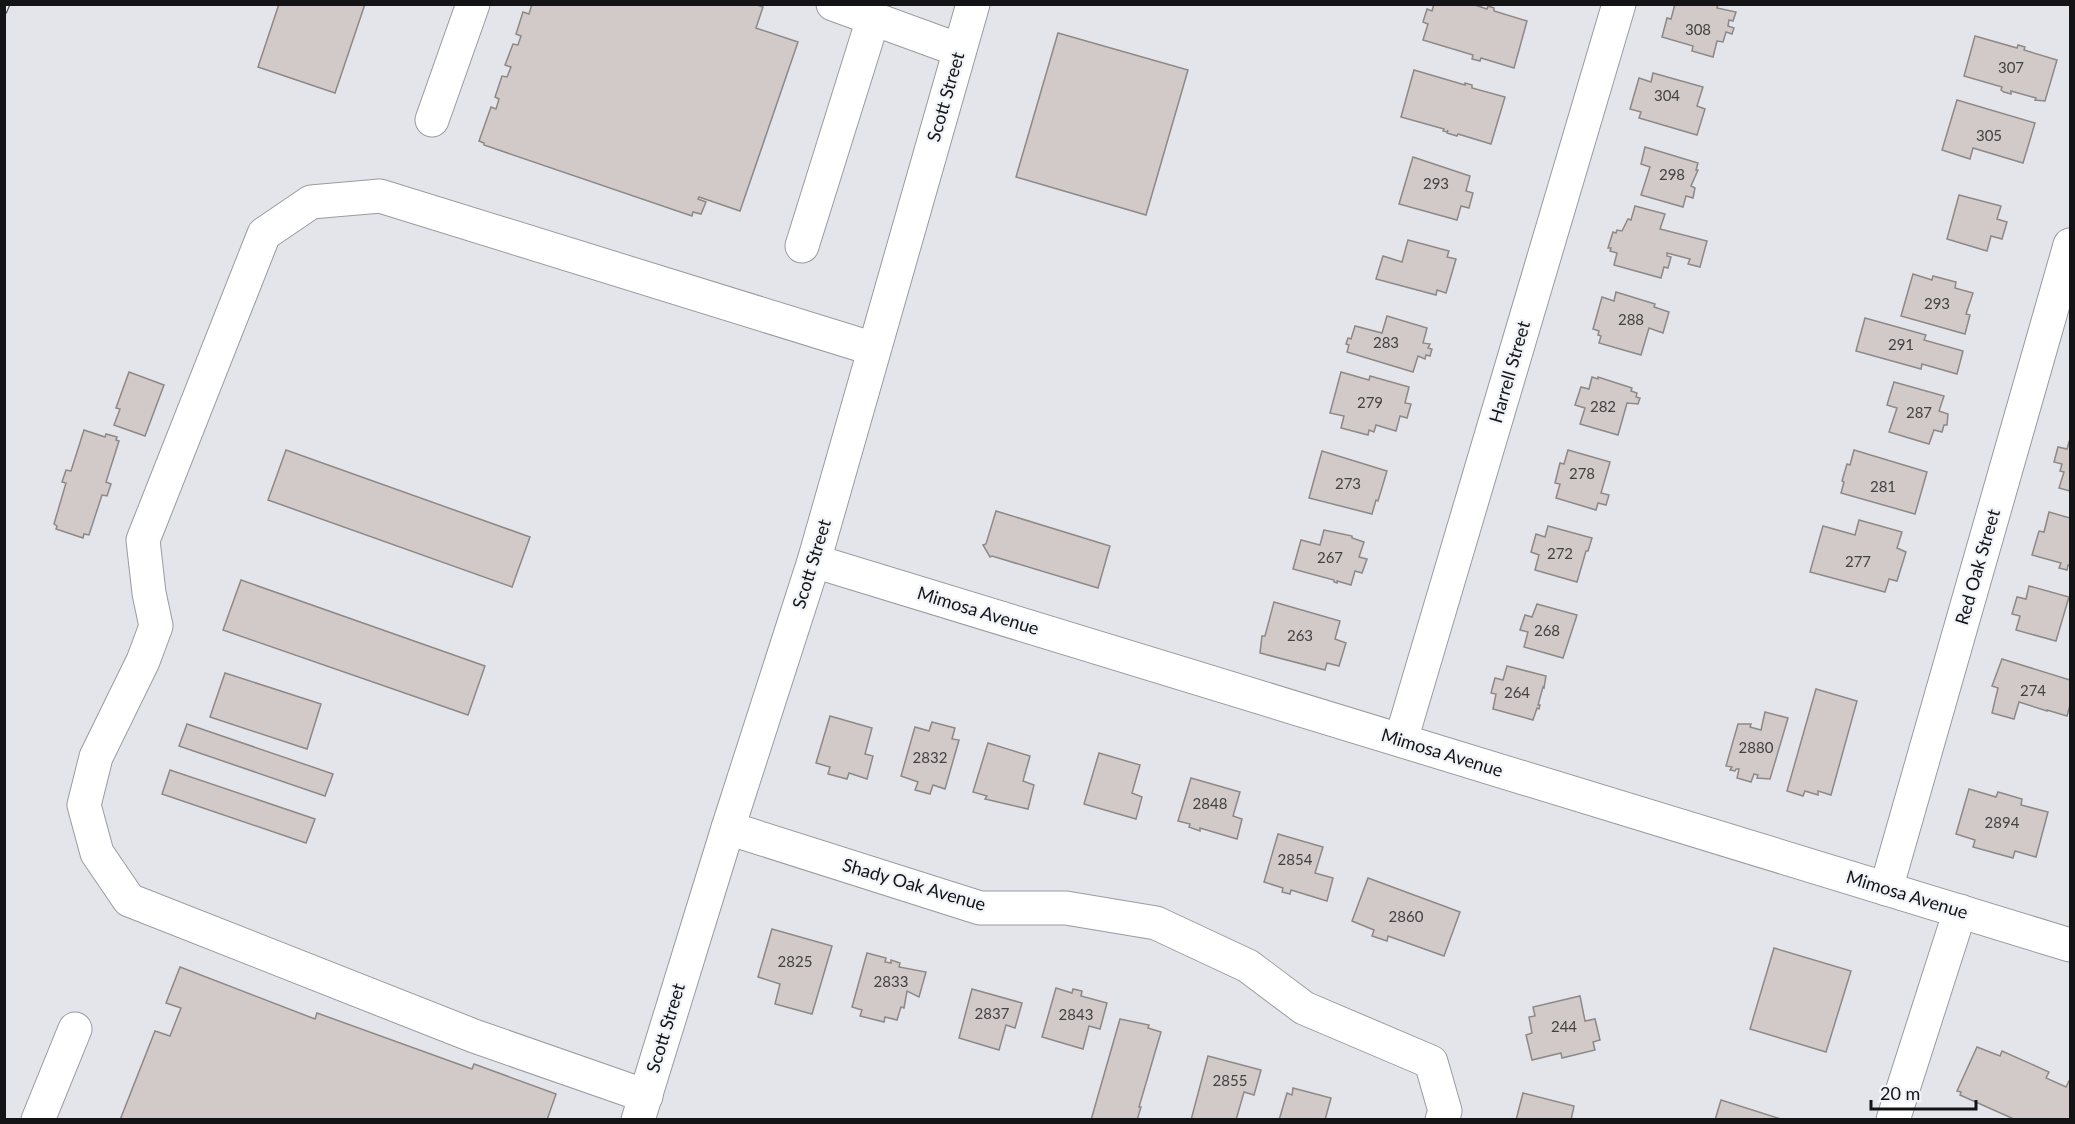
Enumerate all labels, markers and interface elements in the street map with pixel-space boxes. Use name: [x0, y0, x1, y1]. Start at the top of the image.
house number: 308: [1685, 20, 1711, 38]
street label: Scott Street: [922, 49, 969, 144]
house number: 307: [1998, 58, 2024, 76]
house number: 304: [1654, 86, 1680, 104]
house number: 305: [1976, 126, 2002, 144]
house number: 298: [1659, 165, 1685, 183]
house number: 293: [1423, 174, 1449, 192]
house number: 293: [1924, 294, 1950, 312]
house number: 288: [1618, 310, 1644, 328]
street label: Harrell Street: [1484, 318, 1534, 425]
house number: 283: [1373, 333, 1399, 351]
house number: 291: [1888, 335, 1914, 353]
house number: 279: [1357, 393, 1383, 411]
house number: 282: [1590, 397, 1616, 415]
house number: 287: [1906, 403, 1932, 421]
house number: 278: [1569, 464, 1595, 482]
house number: 273: [1335, 474, 1361, 492]
house number: 281: [1870, 477, 1896, 495]
street label: Red Oak Street: [1950, 506, 2004, 627]
street label: Scott Street: [787, 516, 835, 611]
house number: 272: [1547, 544, 1573, 562]
house number: 267: [1317, 548, 1343, 566]
house number: 277: [1845, 552, 1871, 570]
street label: Mimosa Avenue: [915, 581, 1042, 639]
house number: 268: [1534, 621, 1560, 639]
house number: 263: [1287, 626, 1313, 644]
house number: 274: [2020, 681, 2046, 699]
house number: 264: [1504, 683, 1530, 701]
street label: Mimosa Avenue: [1379, 723, 1506, 781]
house number: 2880: [1739, 738, 1774, 756]
house number: 2832: [913, 748, 947, 766]
house number: 2848: [1193, 794, 1227, 812]
house number: 2894: [1985, 813, 2020, 831]
house number: 2854: [1278, 850, 1313, 868]
street label: Shady Oak Avenue: [840, 853, 988, 915]
street label: Mimosa Avenue: [1844, 865, 1971, 923]
house number: 2860: [1389, 907, 1424, 925]
house number: 2825: [778, 952, 812, 970]
house number: 2833: [874, 972, 908, 990]
street label: Scott Street: [641, 980, 689, 1075]
house number: 2837: [975, 1004, 1010, 1022]
house number: 2843: [1059, 1005, 1093, 1023]
house number: 244: [1551, 1017, 1577, 1035]
house number: 2855: [1213, 1071, 1247, 1089]
scale bar: [1871, 1073, 1976, 1111]
text: 20 m: [1880, 1082, 1920, 1104]

